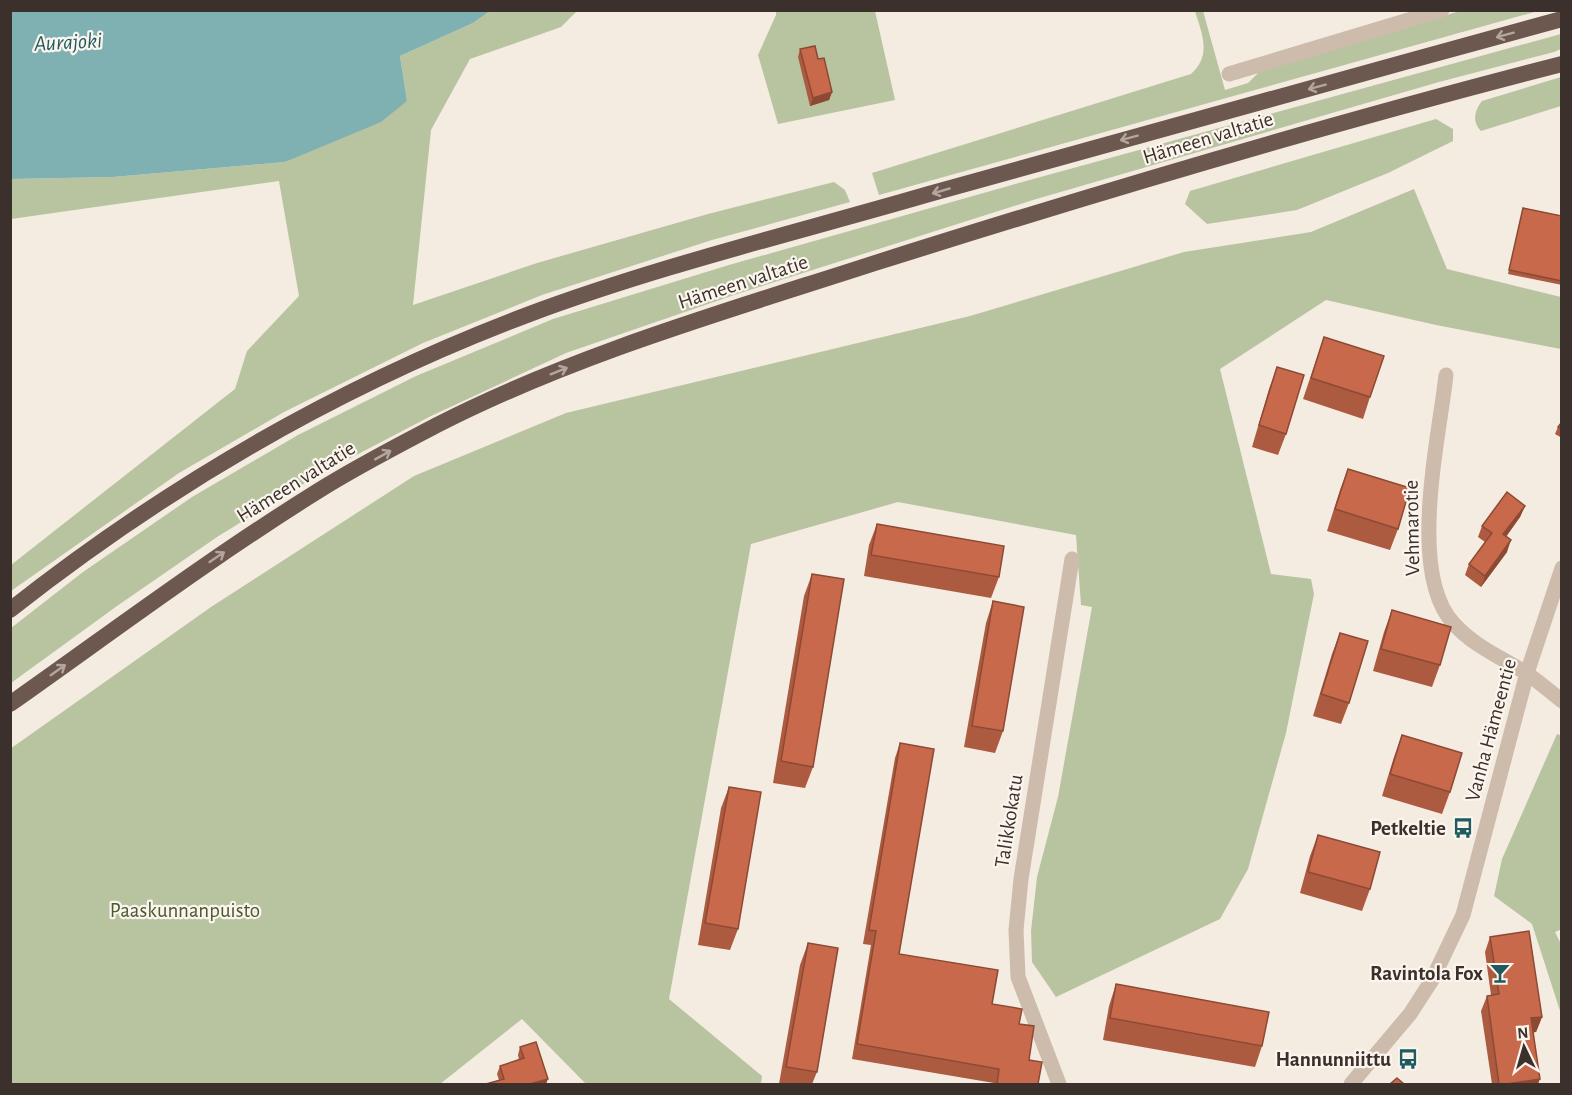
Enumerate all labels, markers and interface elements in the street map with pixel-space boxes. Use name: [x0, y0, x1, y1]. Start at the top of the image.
water label: Aurajoki: [33, 29, 103, 55]
one-way arrow: [1496, 29, 1515, 41]
one-way arrow: [1308, 81, 1327, 93]
street label: Hämeen valtatie: [1140, 108, 1276, 168]
one-way arrow: [1120, 133, 1139, 145]
one-way arrow: [932, 186, 951, 197]
street label: Hämeen valtatie: [675, 251, 811, 313]
one-way arrow: [549, 365, 567, 376]
street label: Hämeen valtatie: [233, 437, 359, 527]
one-way arrow: [374, 449, 391, 461]
street label: Vehmarotie: [1401, 480, 1423, 576]
one-way arrow: [209, 551, 226, 564]
street label: Vanha Hämeentie: [1462, 656, 1520, 804]
one-way arrow: [50, 664, 66, 676]
street label: Talikkokatu: [991, 773, 1027, 869]
bus stop icon: Petkeltie: [1451, 816, 1475, 840]
place label: Petkeltie: [1370, 818, 1446, 839]
park label: Paaskunnanpuisto: [110, 900, 260, 921]
bar icon: Ravintola Fox: [1488, 961, 1512, 985]
place label: Ravintola Fox: [1370, 963, 1483, 984]
north arrow: [1494, 1017, 1554, 1077]
text: N: [1517, 1025, 1529, 1042]
bus stop icon: Hannunniittu: [1396, 1047, 1420, 1071]
place label: Hannunniittu: [1276, 1049, 1391, 1070]

